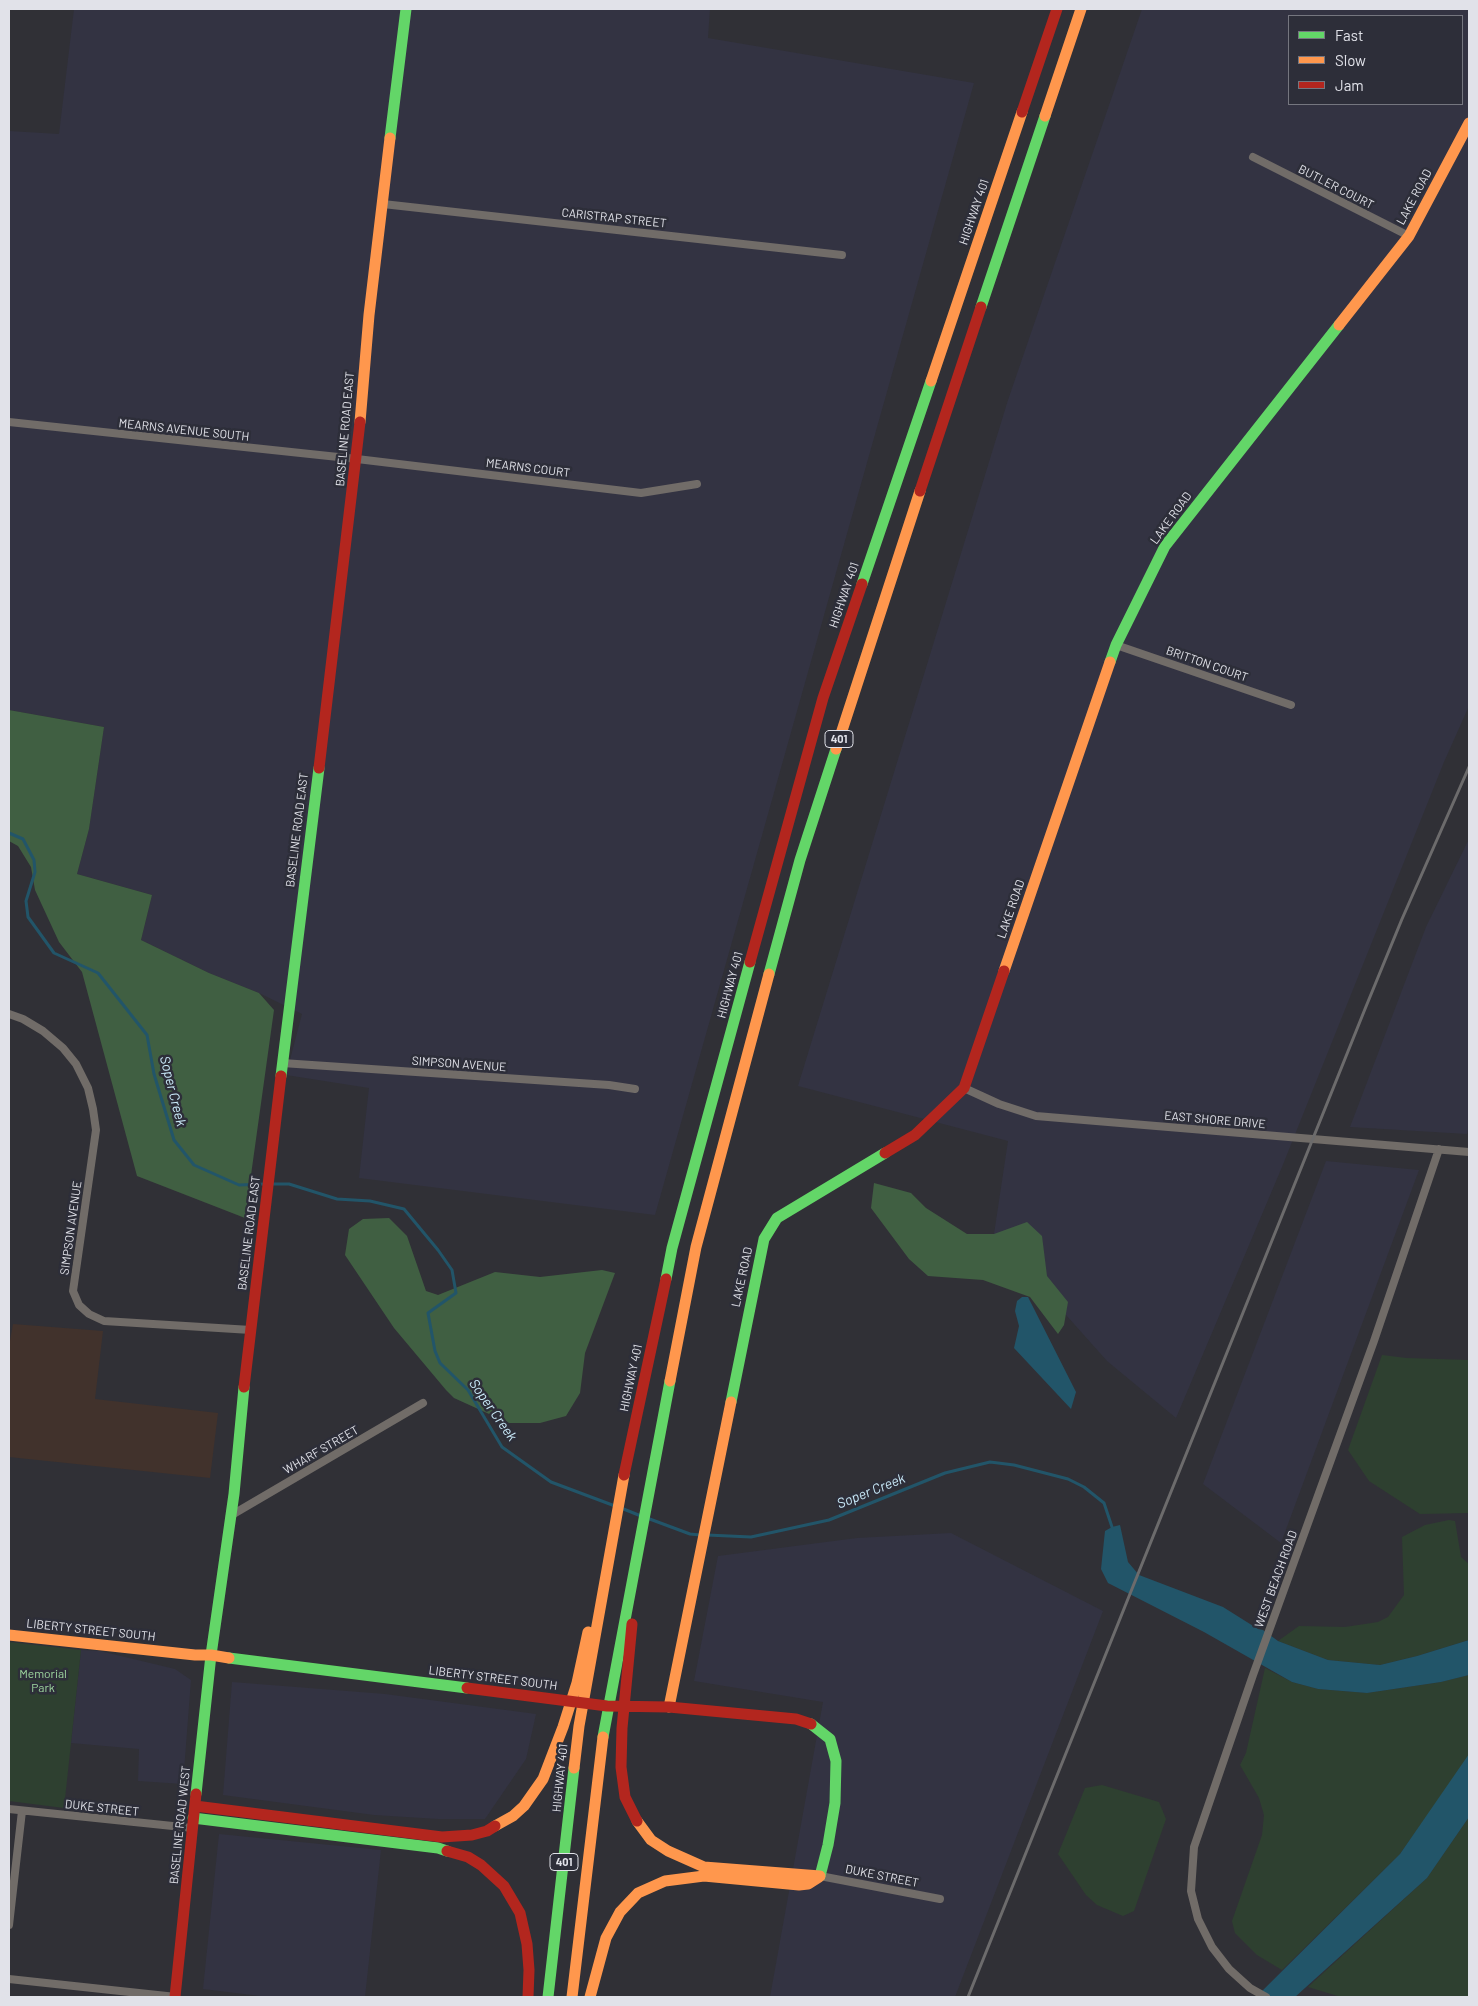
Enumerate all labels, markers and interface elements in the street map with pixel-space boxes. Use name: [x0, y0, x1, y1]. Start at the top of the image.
legend: [1288, 15, 1463, 105]
text: Fast: [1335, 26, 1363, 44]
text: Slow: [1335, 51, 1366, 69]
text: Jam: [1335, 76, 1364, 94]
street label: BUTLER COURT: [1296, 162, 1376, 212]
street label: LAKE ROAD: [1393, 167, 1435, 227]
street label: HIGHWAY 401: [956, 177, 992, 247]
street label: CARISTRAP STREET: [561, 205, 667, 231]
street label: BASELINE ROAD EAST: [333, 371, 357, 487]
street label: MEARNS AVENUE SOUTH: [118, 416, 250, 444]
street label: MEARNS COURT: [485, 456, 571, 480]
street label: LAKE ROAD: [1147, 489, 1195, 547]
street label: HIGHWAY 401: [826, 560, 862, 630]
street label: BRITTON COURT: [1164, 643, 1250, 685]
road number: 401: [825, 731, 853, 748]
street label: BASELINE ROAD EAST: [283, 772, 311, 888]
street label: LAKE ROAD: [994, 878, 1028, 940]
street label: HIGHWAY 401: [714, 950, 746, 1020]
water label: Soper Creek: [156, 1054, 190, 1128]
street label: SIMPSON AVENUE: [411, 1054, 507, 1074]
street label: EAST SHORE DRIVE: [1164, 1108, 1266, 1132]
street label: BASELINE ROAD EAST: [235, 1175, 263, 1291]
street label: SIMPSON AVENUE: [57, 1180, 85, 1276]
street label: LAKE ROAD: [729, 1246, 755, 1308]
street label: HIGHWAY 401: [617, 1343, 645, 1413]
water label: Soper Creek: [465, 1376, 521, 1444]
street label: WHARF STREET: [281, 1423, 361, 1477]
water label: Soper Creek: [834, 1470, 908, 1512]
street label: WEST BEACH ROAD: [1252, 1528, 1300, 1630]
street label: LIBERTY STREET SOUTH: [26, 1616, 156, 1644]
street label: LIBERTY STREET SOUTH: [428, 1663, 558, 1693]
park label: Memorial Park: [19, 1667, 67, 1695]
street label: HIGHWAY 401: [549, 1743, 571, 1813]
street label: BASELINE ROAD WEST: [167, 1765, 193, 1885]
street label: DUKE STREET: [64, 1797, 140, 1819]
road number: 401: [550, 1854, 578, 1870]
street label: DUKE STREET: [844, 1862, 920, 1890]

